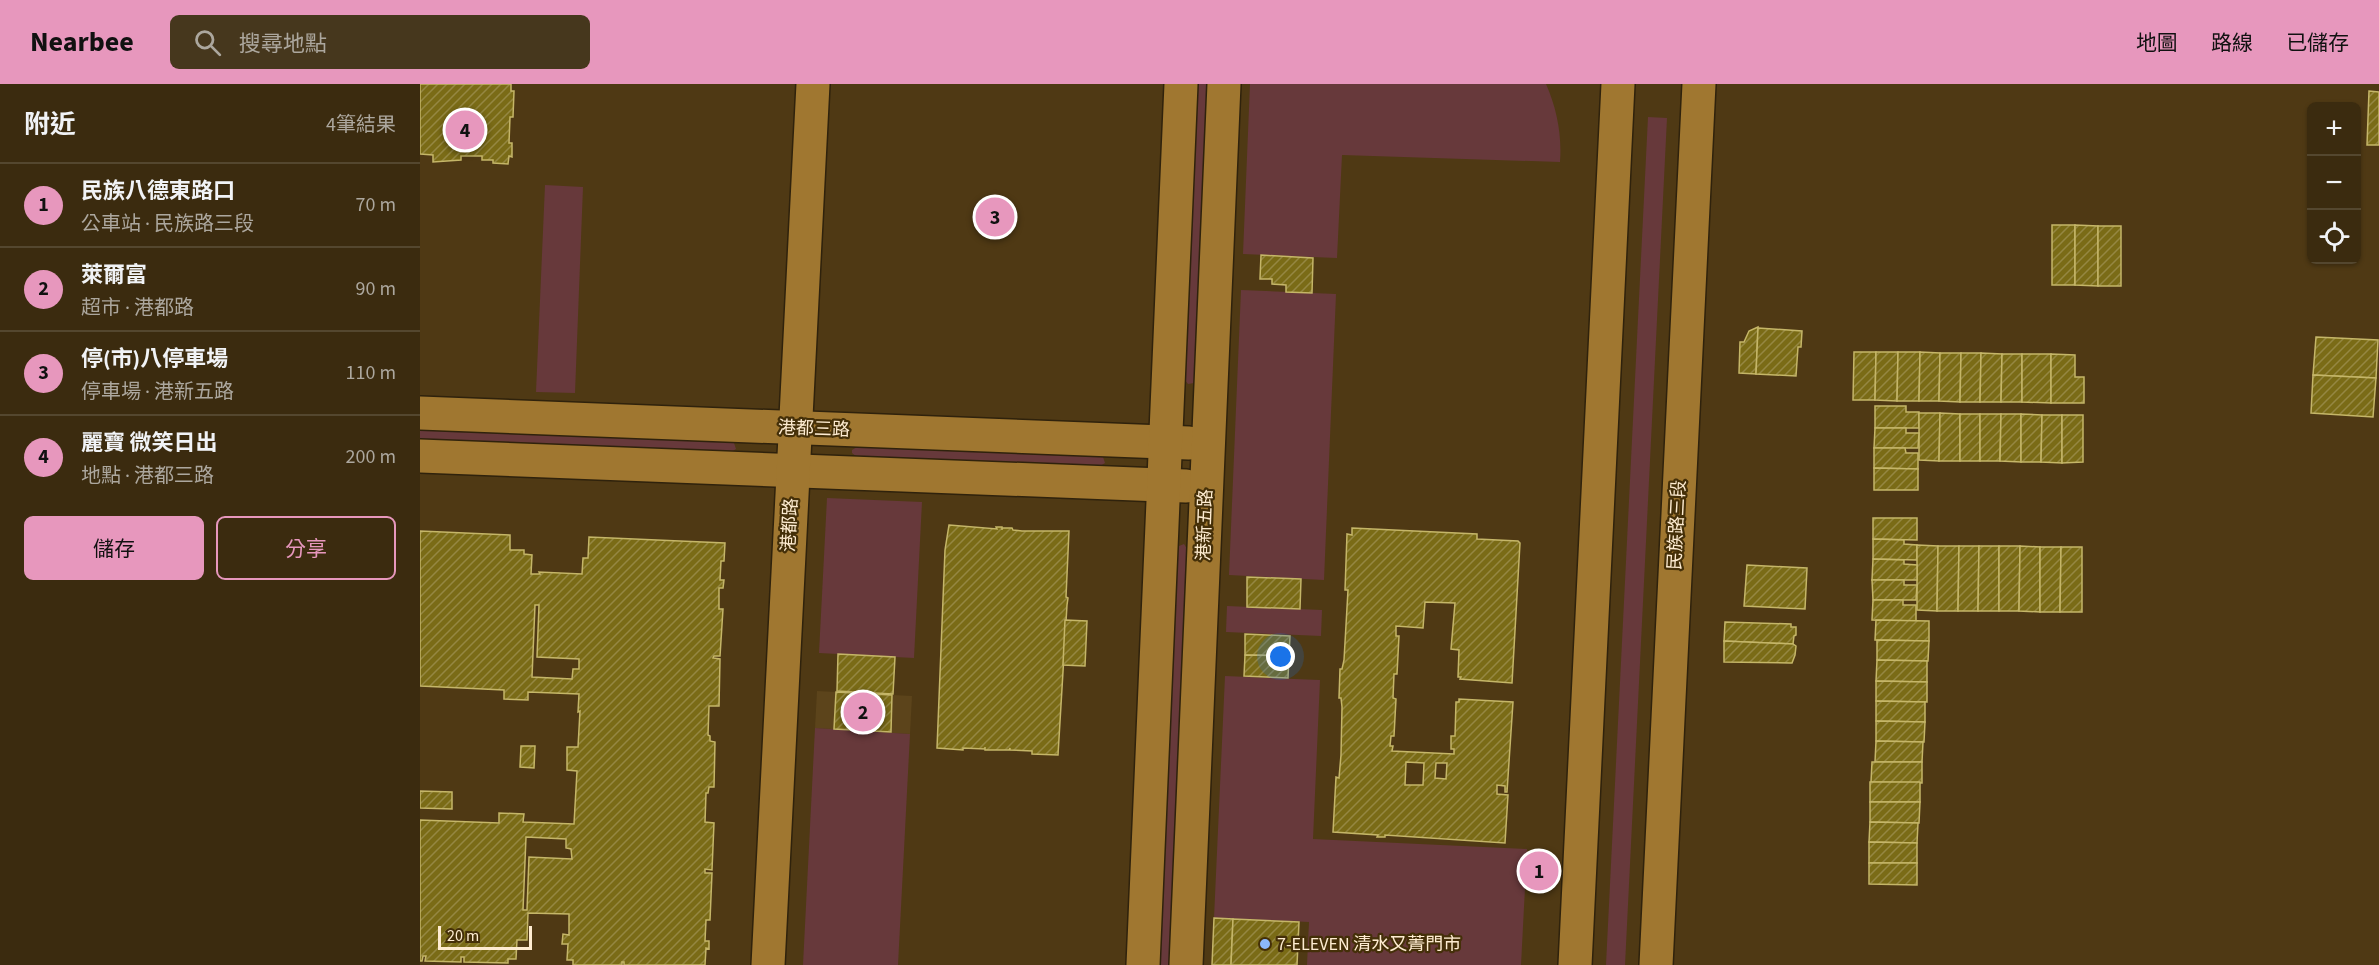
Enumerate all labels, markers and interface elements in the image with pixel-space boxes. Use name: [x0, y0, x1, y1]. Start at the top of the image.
search box: [170, 15, 590, 69]
text: Nearbee: [30, 22, 134, 62]
icon: search: [191, 26, 224, 59]
text: 搜尋地點: [239, 28, 327, 60]
text: 地圖: [2136, 28, 2178, 58]
text: 路線: [2211, 28, 2253, 58]
text: 已儲存: [2286, 28, 2349, 58]
map controls: [2307, 102, 2361, 264]
button: +: [2307, 102, 2361, 156]
text: 附近: [24, 106, 76, 143]
pin: 4: [446, 108, 484, 152]
text: 4筆結果: [326, 111, 396, 139]
button: −: [2307, 156, 2361, 210]
text: 民族八德東路口: [81, 175, 235, 207]
text: 1: [38, 191, 49, 219]
text: 70 m: [356, 191, 396, 219]
pin: 3: [976, 194, 1014, 240]
text: 公車站 · 民族路三段: [81, 210, 254, 238]
button: locate: [2307, 210, 2361, 264]
text: 萊爾富: [81, 259, 147, 291]
text: 2: [38, 275, 49, 303]
text: 90 m: [356, 275, 396, 303]
text: 超市 · 港都路: [81, 294, 194, 322]
text: 停(市)八停車場: [81, 343, 228, 375]
text: 3: [38, 359, 49, 387]
text: 110 m: [346, 359, 396, 387]
text: 停車場 · 港新五路: [81, 378, 234, 406]
street label: 港都三路: [778, 415, 850, 443]
text: 麗寶 微笑日出: [81, 427, 217, 459]
text: 4: [38, 443, 49, 471]
text: 200 m: [346, 443, 396, 471]
text: 地點 · 港都三路: [81, 462, 214, 490]
street label: 民族路三段: [1662, 479, 1692, 571]
street label: 港新五路: [1191, 489, 1219, 561]
street label: 港都路: [776, 497, 804, 553]
button: 儲存: [24, 516, 204, 580]
button: 分享: [216, 516, 396, 580]
your location: [1266, 642, 1295, 671]
pin: 2: [844, 690, 882, 734]
pin: 1: [1520, 848, 1558, 894]
scale bar: [438, 923, 532, 950]
text: 20 m: [447, 925, 479, 947]
place label: 7-ELEVEN 清水又菁門市: [1277, 932, 1461, 957]
marker: 7-ELEVEN 清水又菁門市: [1258, 937, 1272, 951]

